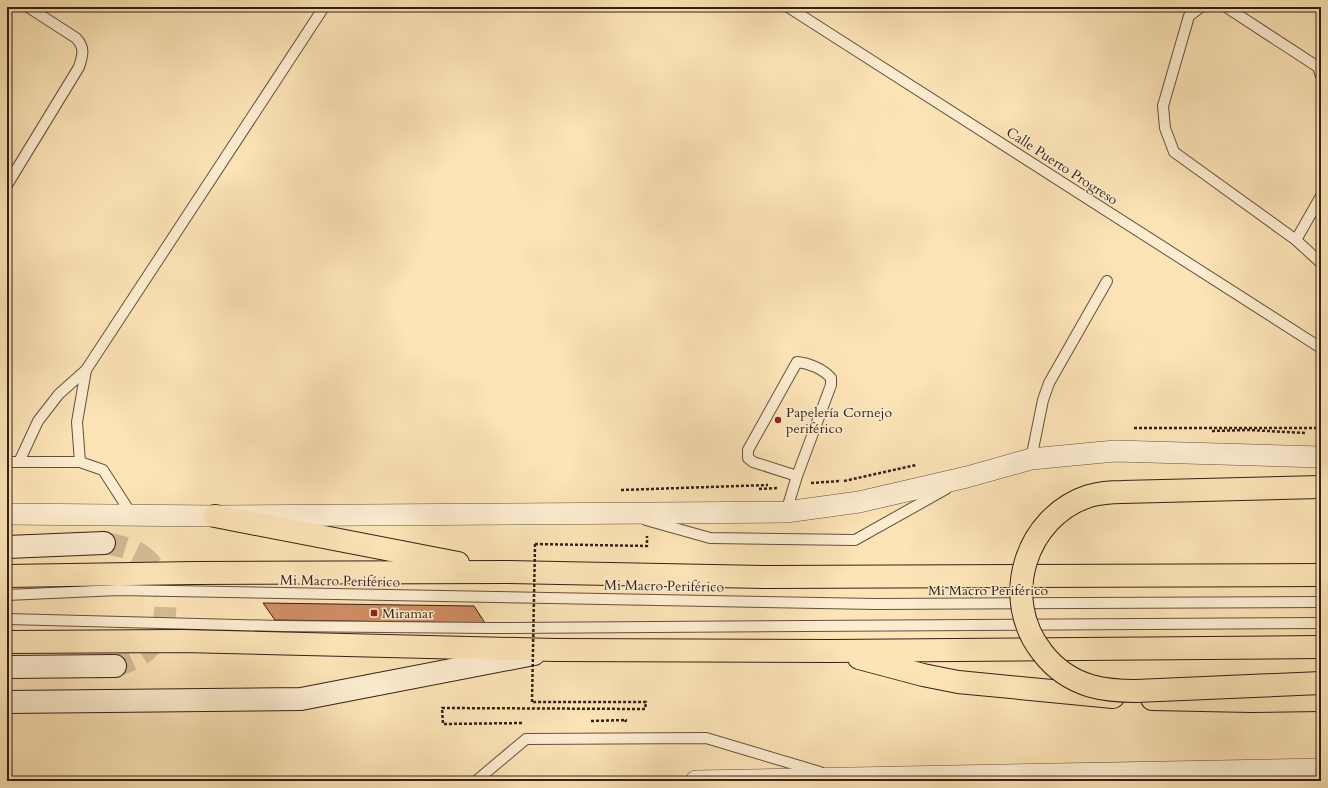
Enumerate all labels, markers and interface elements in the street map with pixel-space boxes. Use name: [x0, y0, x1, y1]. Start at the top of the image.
street label: Calle Puerto Progreso: [1002, 123, 1122, 210]
place label: Papelería Cornejo periférico: [786, 403, 893, 438]
marker: Papelería Cornejo periférico: [773, 415, 783, 425]
street label: Mi Macro Periférico: [280, 570, 401, 592]
street label: Mi Macro Periférico: [604, 575, 725, 597]
street label: Mi Macro Periférico: [928, 581, 1049, 600]
place label: Miramar: [382, 604, 434, 623]
marker: Miramar: [369, 608, 379, 618]

